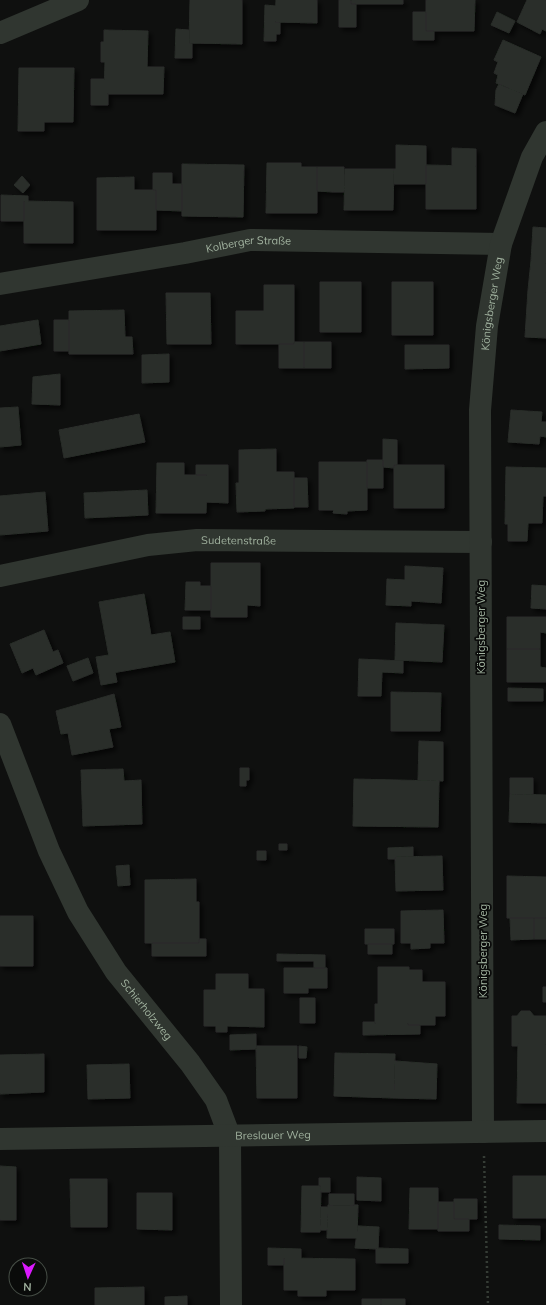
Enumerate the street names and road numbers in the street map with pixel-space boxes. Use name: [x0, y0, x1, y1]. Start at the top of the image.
street label: Kolberger Straße: [205, 233, 291, 256]
street label: Königsberger Weg: [478, 256, 506, 351]
street label: Sudetenstraße: [201, 533, 276, 548]
street label: Königsberger Weg: [474, 580, 488, 674]
street label: Königsberger Weg: [476, 904, 490, 998]
street label: Schierholzweg: [118, 976, 175, 1043]
street label: Breslauer Weg: [235, 1127, 311, 1143]

